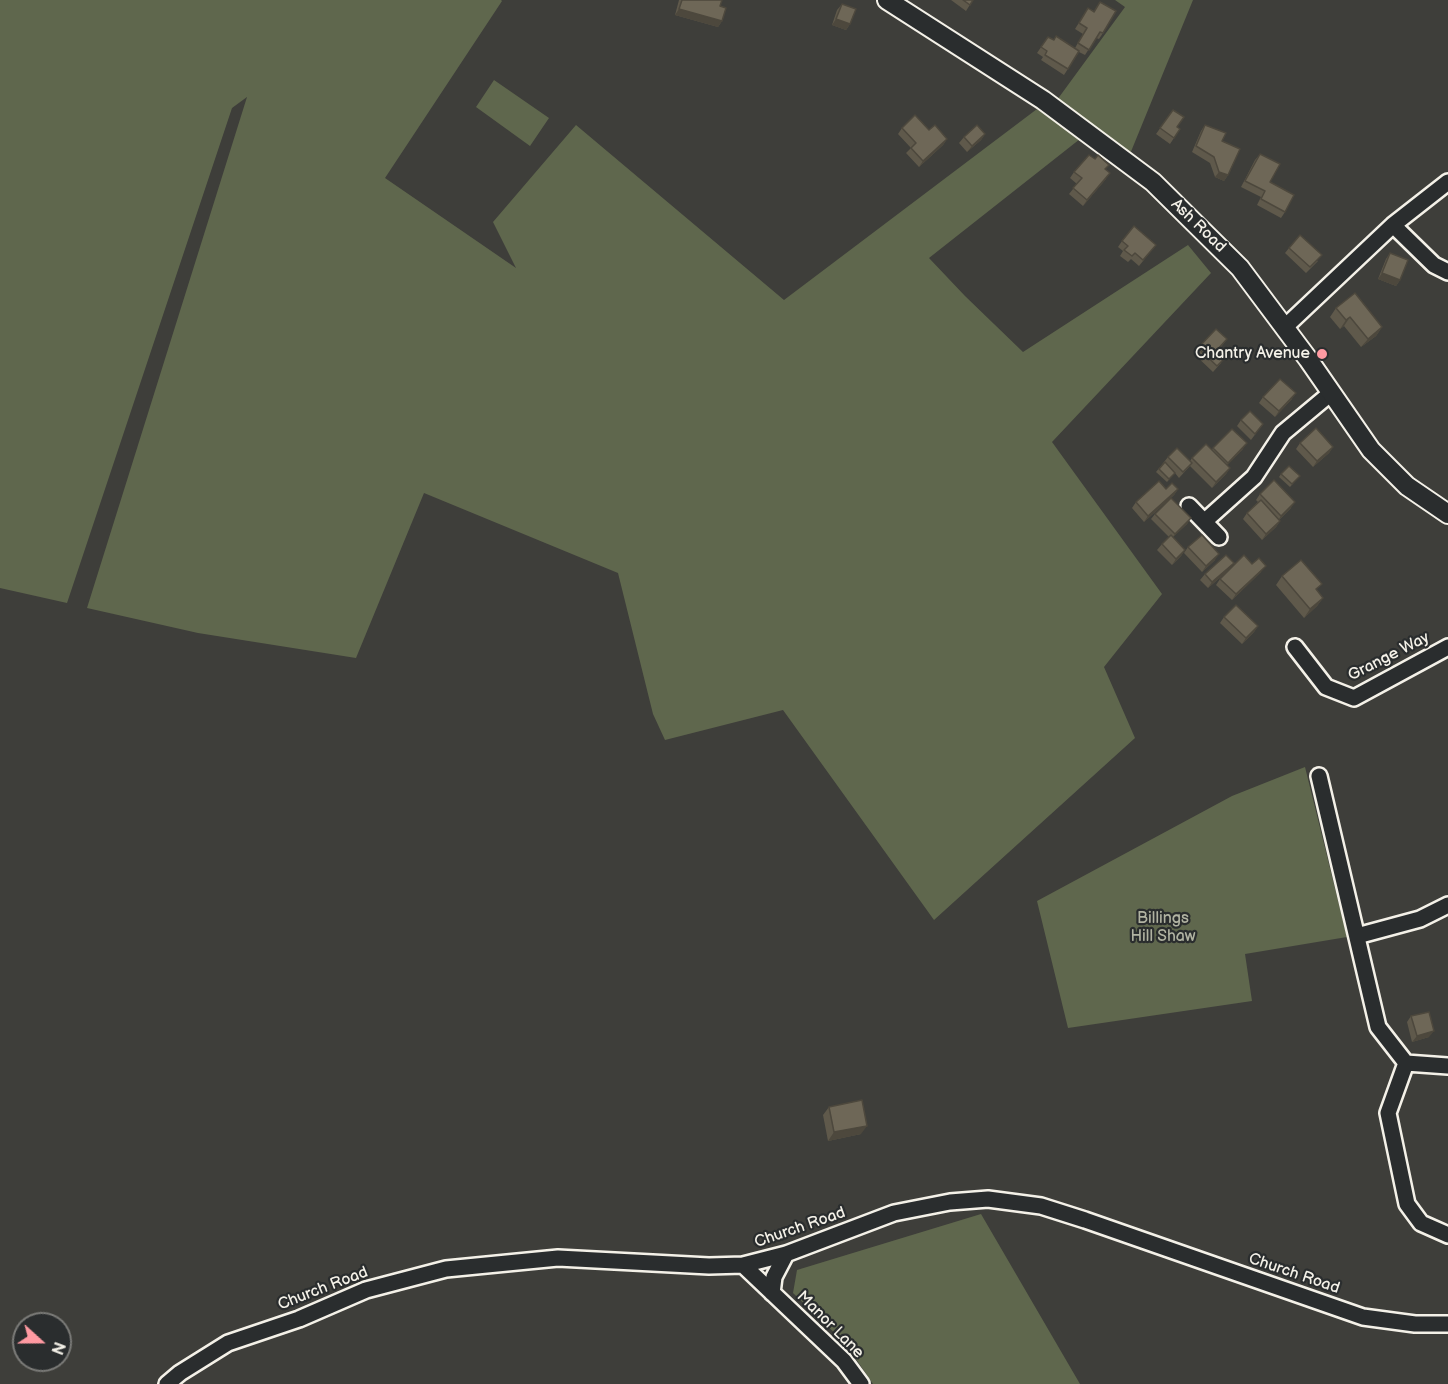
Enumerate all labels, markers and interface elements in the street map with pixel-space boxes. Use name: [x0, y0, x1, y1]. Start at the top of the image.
street label: Ash Road: [1167, 195, 1229, 257]
place label: Chantry Avenue: [1195, 344, 1310, 364]
marker: Chantry Avenue: [1315, 347, 1329, 361]
street label: Grange Way: [1345, 628, 1433, 686]
park label: Billings Hill Shaw: [1130, 909, 1196, 947]
street label: Church Road: [752, 1203, 848, 1253]
street label: Church Road: [1246, 1249, 1342, 1299]
street label: Church Road: [275, 1263, 371, 1315]
street label: Manor Lane: [792, 1287, 868, 1363]
north arrow: [12, 1312, 72, 1372]
text: N: [46, 1339, 68, 1357]

